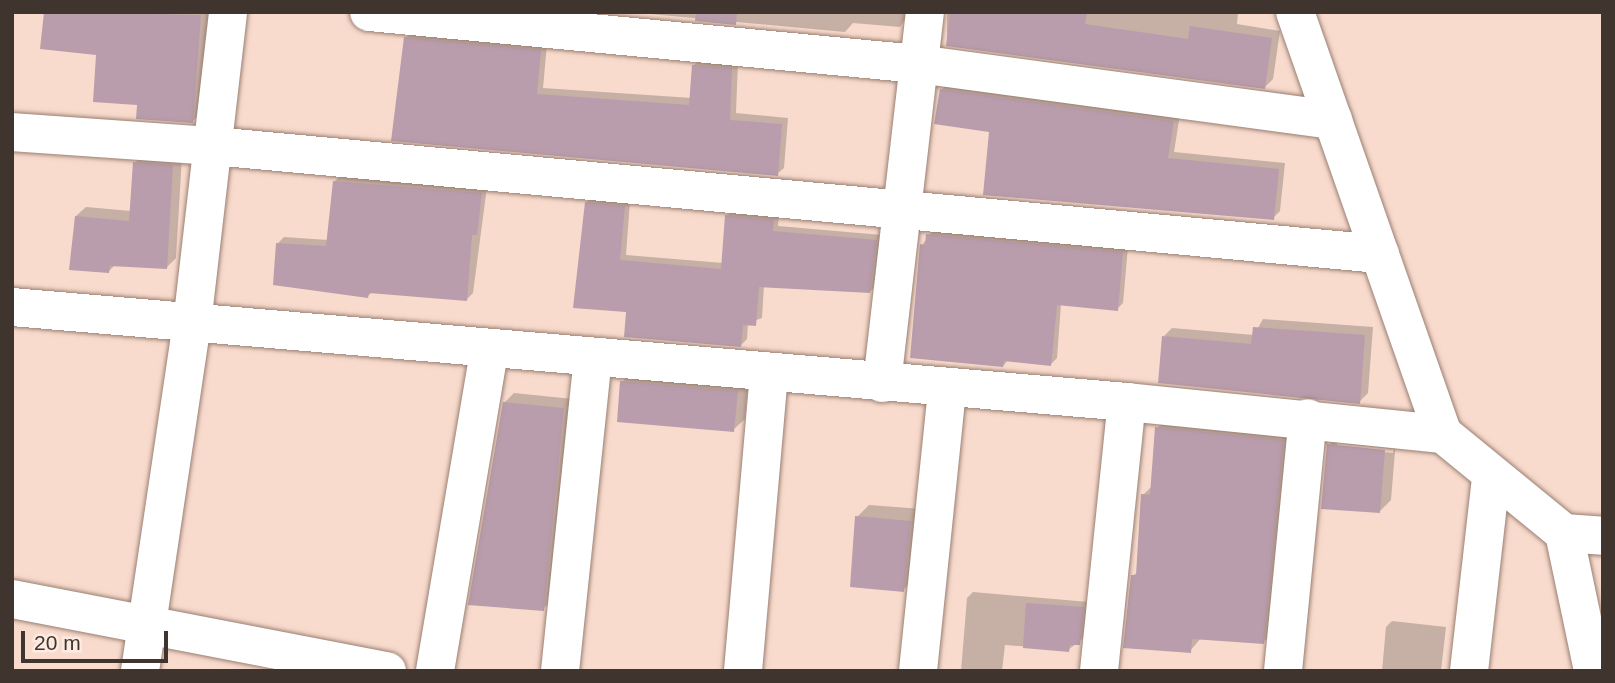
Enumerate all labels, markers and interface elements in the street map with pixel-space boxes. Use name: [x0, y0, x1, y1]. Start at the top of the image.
scale bar: [24, 616, 172, 660]
text: 20 m: [34, 631, 81, 654]

